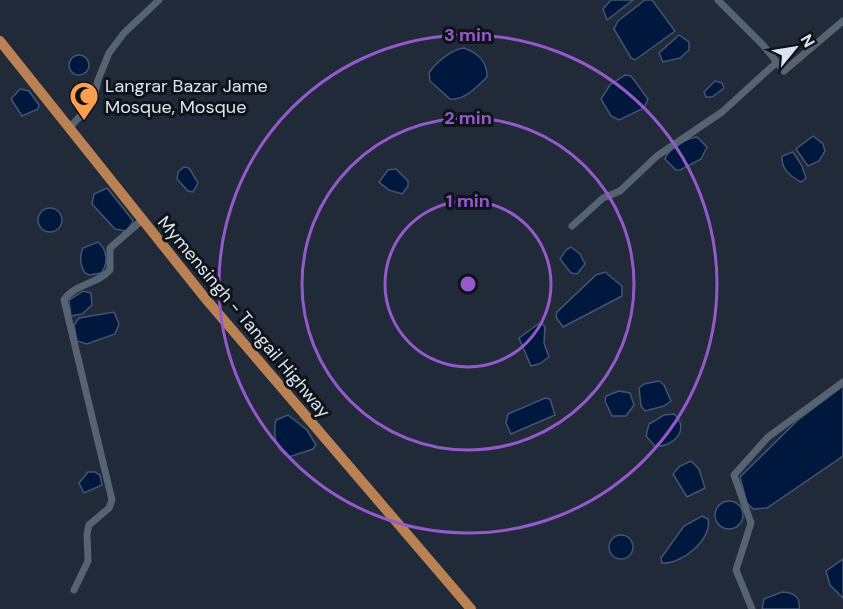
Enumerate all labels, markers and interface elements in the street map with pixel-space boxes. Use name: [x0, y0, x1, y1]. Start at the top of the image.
north arrow: [765, 18, 825, 78]
text: 3 min: [444, 23, 492, 47]
text: N: [796, 30, 820, 51]
place label: Langrar Bazar Jame Mosque, Mosque: [105, 74, 268, 119]
mosque icon: Langrar Bazar Jame Mosque, Mosque: [68, 80, 100, 122]
text: 2 min: [444, 106, 492, 130]
text: 1 min: [446, 189, 490, 213]
street label: Mymensingh - Tangail Highway: [152, 211, 336, 423]
centre of rings: [458, 274, 478, 294]

